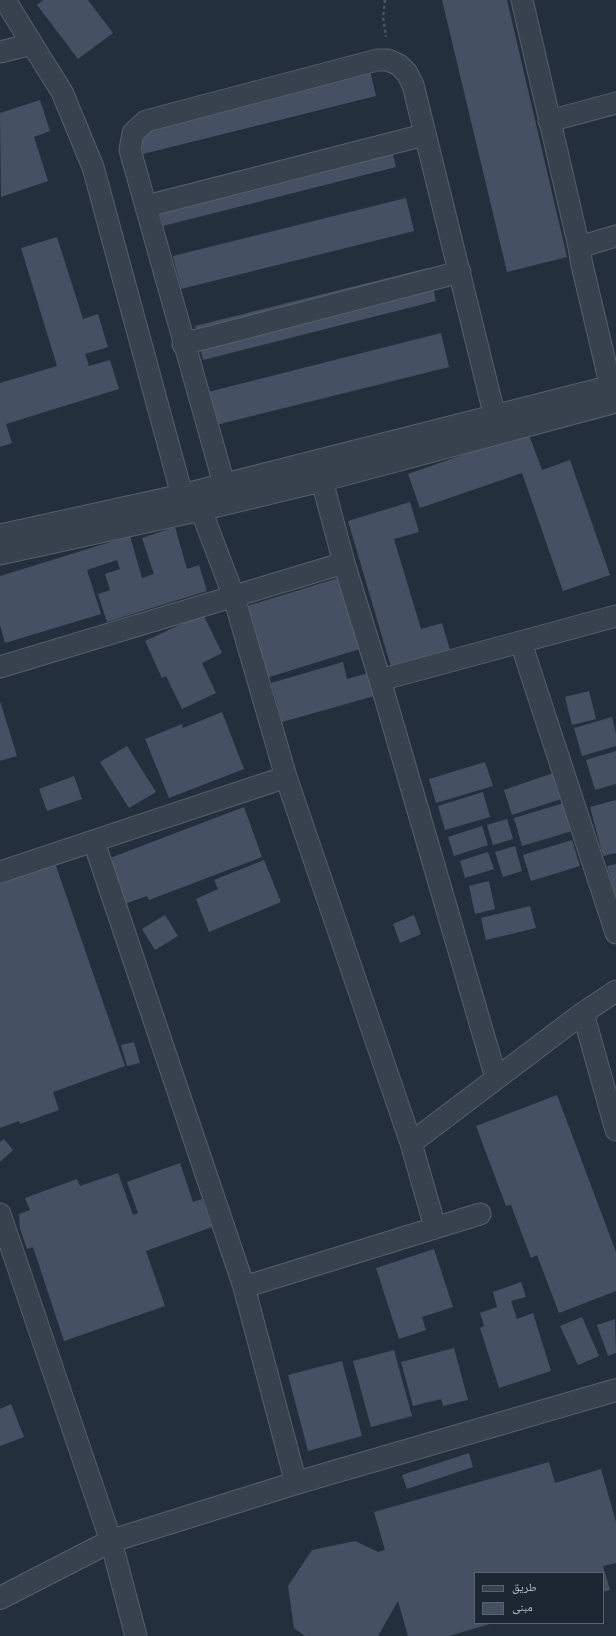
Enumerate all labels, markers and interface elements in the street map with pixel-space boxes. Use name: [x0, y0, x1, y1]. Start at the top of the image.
legend: [474, 1572, 604, 1624]
text: طريق: [512, 1580, 537, 1595]
text: مبنى: [512, 1600, 533, 1615]

